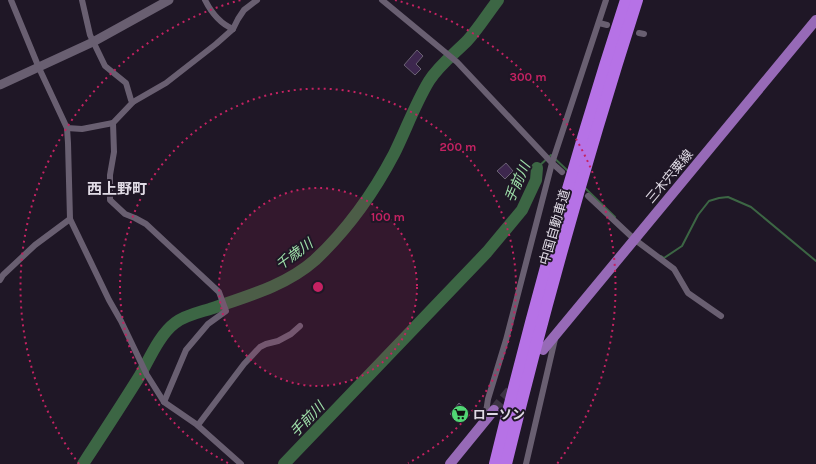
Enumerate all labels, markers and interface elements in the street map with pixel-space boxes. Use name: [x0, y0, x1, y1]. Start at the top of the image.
text: 300 m: [509, 70, 547, 84]
text: 200 m: [440, 140, 476, 154]
street label: 三木宍粟線: [643, 147, 696, 206]
water label: 手前川: [501, 158, 535, 205]
district label: 西上野町: [87, 180, 147, 198]
street label: 中国自動車道: [537, 188, 572, 267]
text: 100 m: [371, 210, 405, 224]
water label: 千歳川: [272, 234, 318, 274]
centre of rings: [311, 280, 325, 294]
water label: 手前川: [287, 397, 329, 440]
supermarket icon: ローソン: [450, 404, 470, 424]
place label: ローソン: [473, 407, 525, 422]

